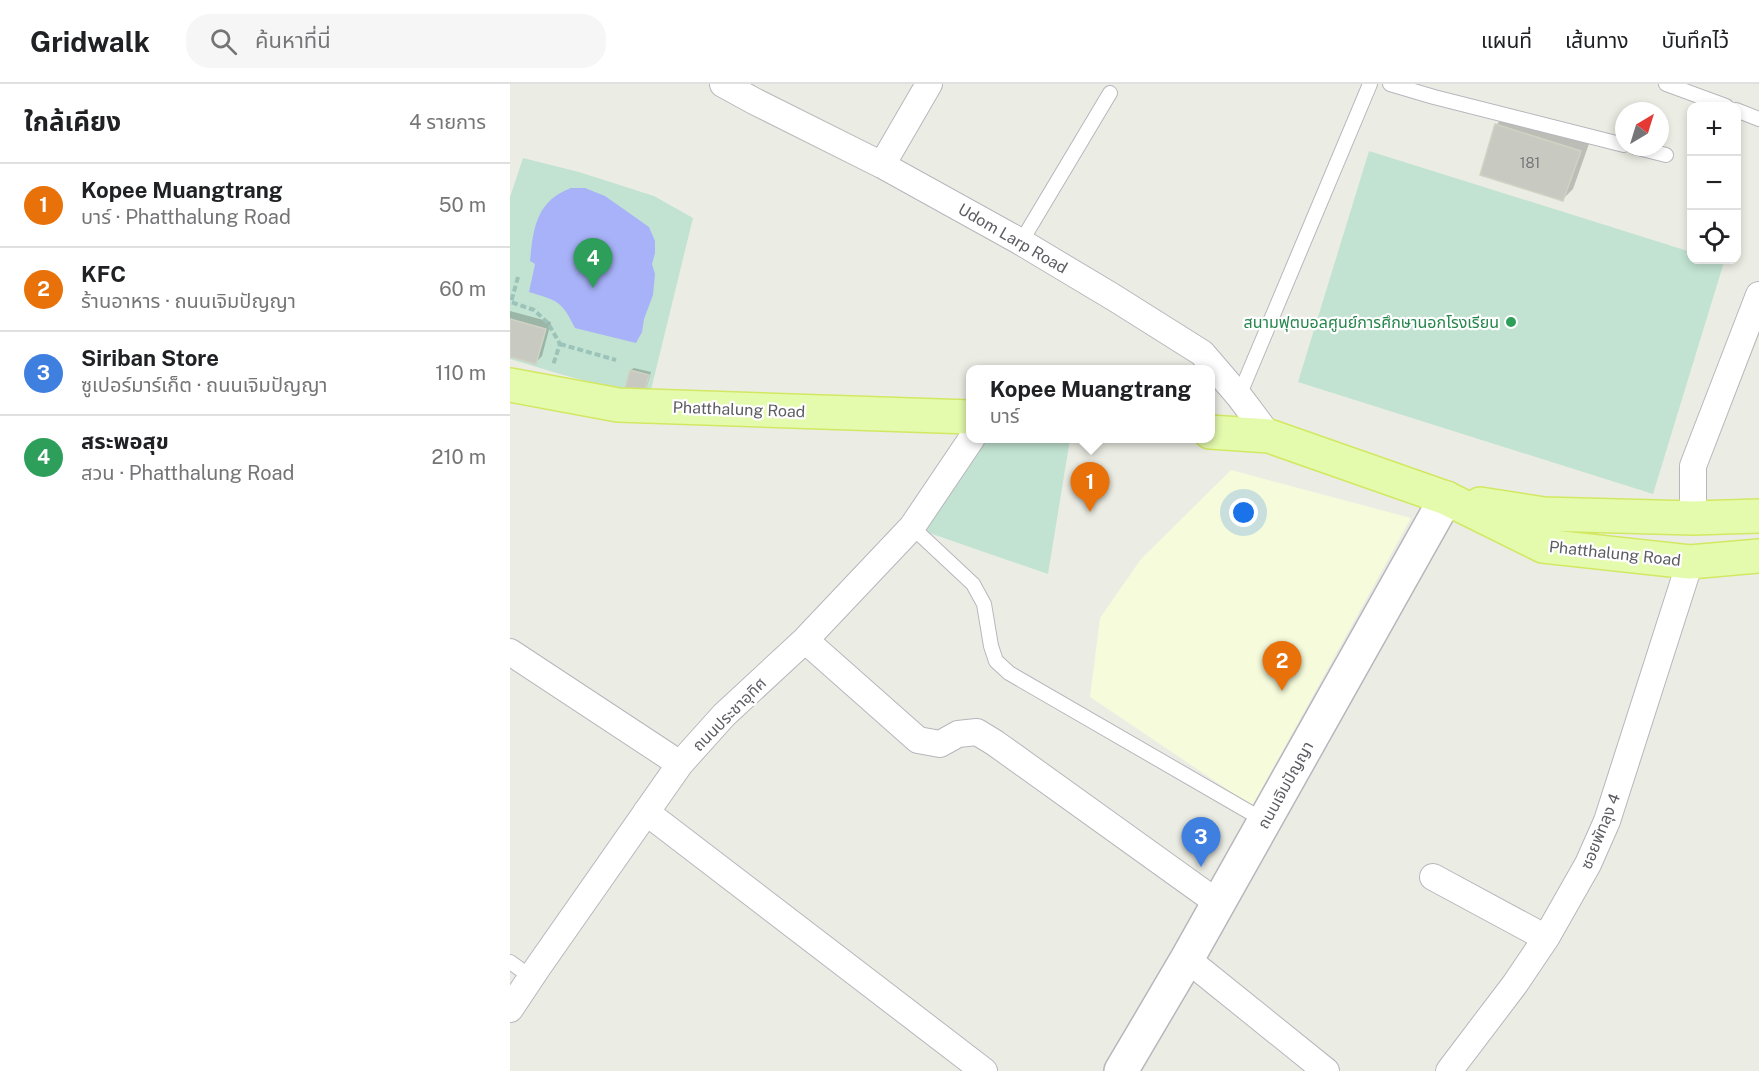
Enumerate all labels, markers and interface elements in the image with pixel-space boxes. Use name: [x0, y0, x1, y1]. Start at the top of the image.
search box: [186, 14, 606, 68]
text: Gridwalk: [30, 25, 150, 58]
icon: search: [207, 25, 240, 58]
text: ค้นหาที่นี่: [255, 27, 331, 53]
text: แผนที่: [1481, 28, 1532, 53]
text: เส้นทาง: [1565, 28, 1629, 53]
text: บันทึกไว้: [1662, 28, 1729, 53]
north arrow: [1615, 102, 1669, 156]
map controls: [1687, 102, 1741, 264]
button: +: [1687, 102, 1741, 156]
text: ใกล้เคียง: [24, 106, 121, 137]
text: 4 รายการ: [409, 110, 486, 134]
house number: 181: [1520, 155, 1540, 171]
button: −: [1687, 156, 1741, 210]
text: Kopee Muangtrang: [81, 177, 283, 203]
text: 1: [39, 193, 48, 217]
text: 50 m: [439, 193, 486, 217]
street label: Udom Larp Road: [955, 200, 1071, 277]
text: บาร์ · Phatthalung Road: [81, 205, 291, 229]
button: locate: [1687, 210, 1741, 264]
pin: 4: [574, 238, 613, 288]
text: KFC: [81, 261, 126, 287]
text: 2: [37, 277, 50, 301]
text: 60 m: [439, 277, 486, 301]
text: ร้านอาหาร · ถนนเจิมปัญญา: [81, 289, 296, 313]
place label: สนามฟุตบอลศูนย์การศึกษานอกโรงเรียน: [1244, 313, 1499, 332]
marker: สนามฟุตบอลศูนย์การศึกษานอกโรงเรียน: [1504, 315, 1518, 329]
text: Siriban Store: [81, 345, 219, 371]
text: 3: [37, 361, 50, 385]
text: 110 m: [435, 361, 486, 385]
popup: [966, 365, 1215, 443]
text: ซูเปอร์มาร์เก็ต · ถนนเจิมปัญญา: [81, 373, 327, 397]
text: Kopee Muangtrang: [990, 376, 1191, 402]
street label: Phatthalung Road: [672, 398, 806, 421]
text: บาร์: [990, 404, 1020, 428]
text: สระพอสุข: [81, 428, 169, 454]
text: 4: [37, 445, 50, 469]
text: 210 m: [432, 445, 486, 469]
text: สวน · Phatthalung Road: [81, 461, 294, 485]
pin: 1: [1070, 462, 1110, 512]
your location: [1229, 498, 1258, 527]
street label: Phatthalung Road: [1548, 537, 1682, 570]
pin: 2: [1262, 642, 1302, 691]
street label: ถนนประชาอุทิศ: [689, 674, 770, 755]
street label: ถนนเจิมปัญญา: [1254, 738, 1317, 832]
street label: ซอยพัทลุง 4: [1577, 790, 1624, 872]
pin: 3: [1182, 818, 1220, 867]

